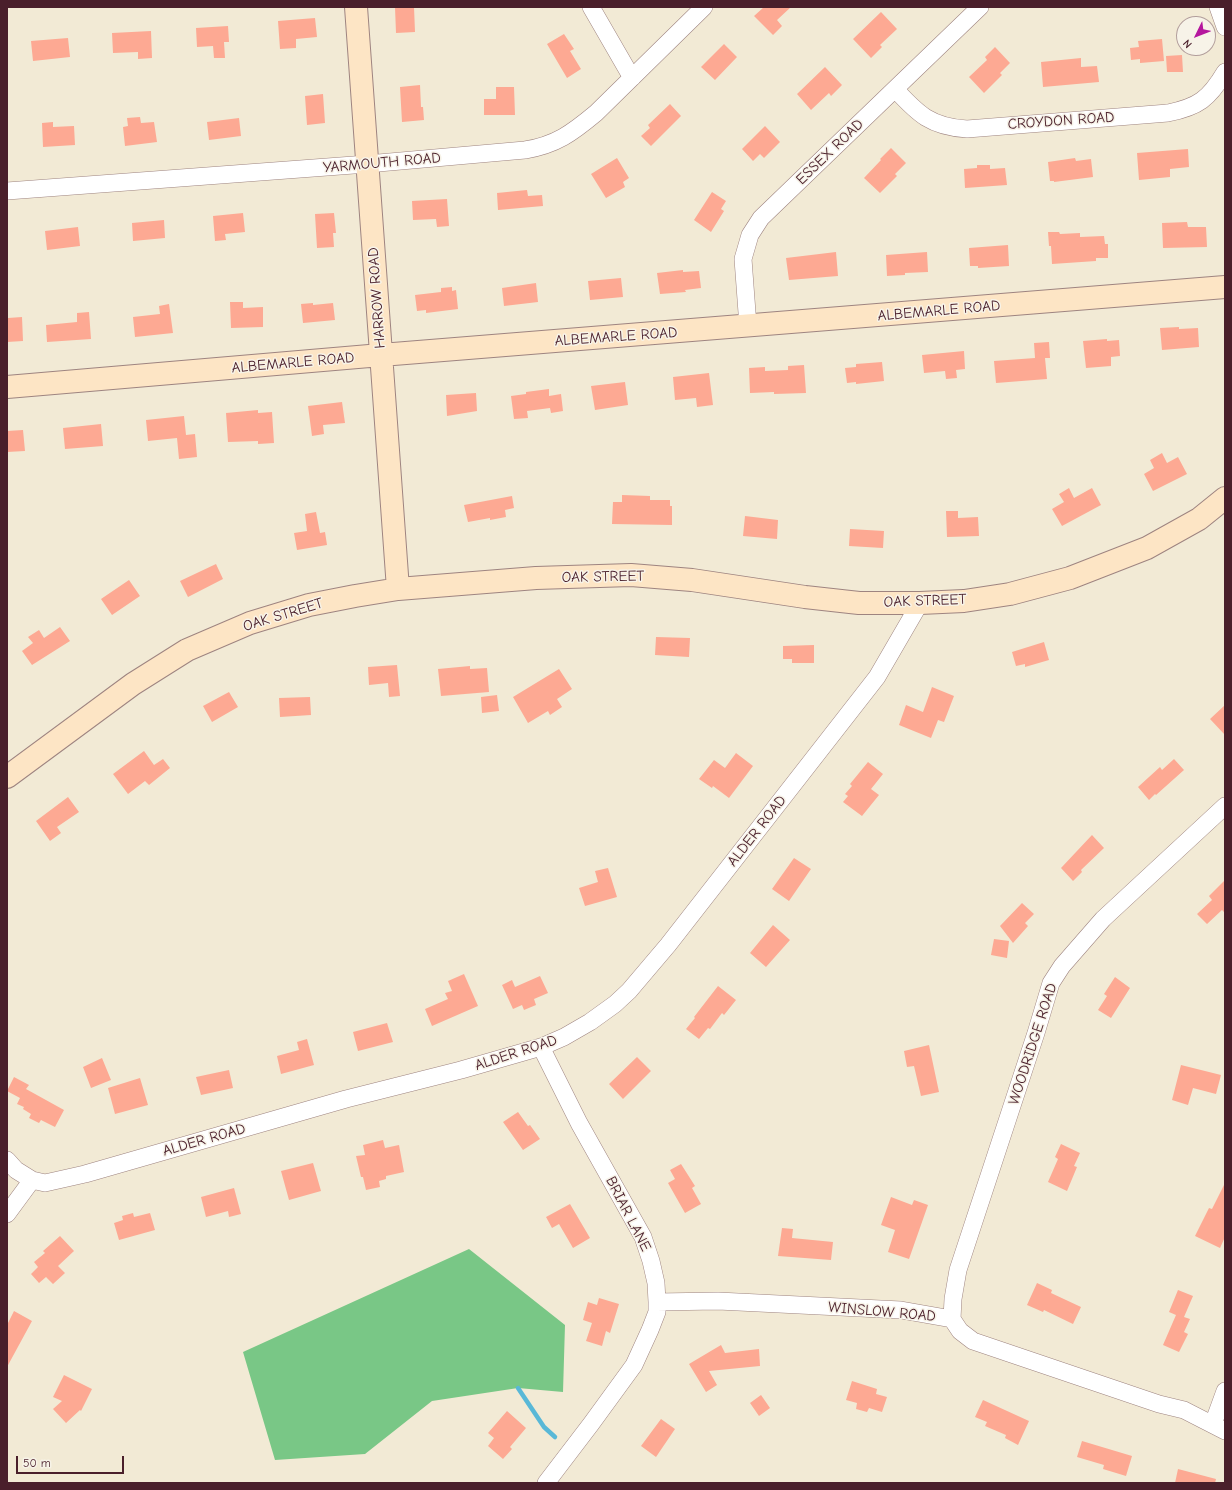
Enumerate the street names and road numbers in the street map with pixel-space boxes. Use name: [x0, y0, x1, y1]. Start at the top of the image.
street label: CROYDON ROAD: [1007, 108, 1115, 134]
street label: ESSEX ROAD: [793, 115, 867, 189]
street label: YARMOUTH ROAD: [322, 149, 442, 177]
street label: HARROW ROAD: [364, 247, 390, 349]
street label: ALBEMARLE ROAD: [877, 297, 1001, 325]
street label: ALBEMARLE ROAD: [554, 324, 678, 350]
street label: ALBEMARLE ROAD: [231, 349, 355, 377]
street label: OAK STREET: [561, 567, 645, 587]
street label: OAK STREET: [883, 591, 967, 611]
street label: OAK STREET: [241, 594, 325, 636]
street label: ALDER ROAD: [724, 792, 790, 870]
street label: WOODRIDGE ROAD: [1005, 981, 1061, 1107]
street label: ALDER ROAD: [473, 1031, 559, 1075]
street label: ALDER ROAD: [160, 1120, 248, 1160]
street label: BRIAR LANE: [601, 1173, 655, 1255]
street label: WINSLOW ROAD: [827, 1298, 937, 1326]

